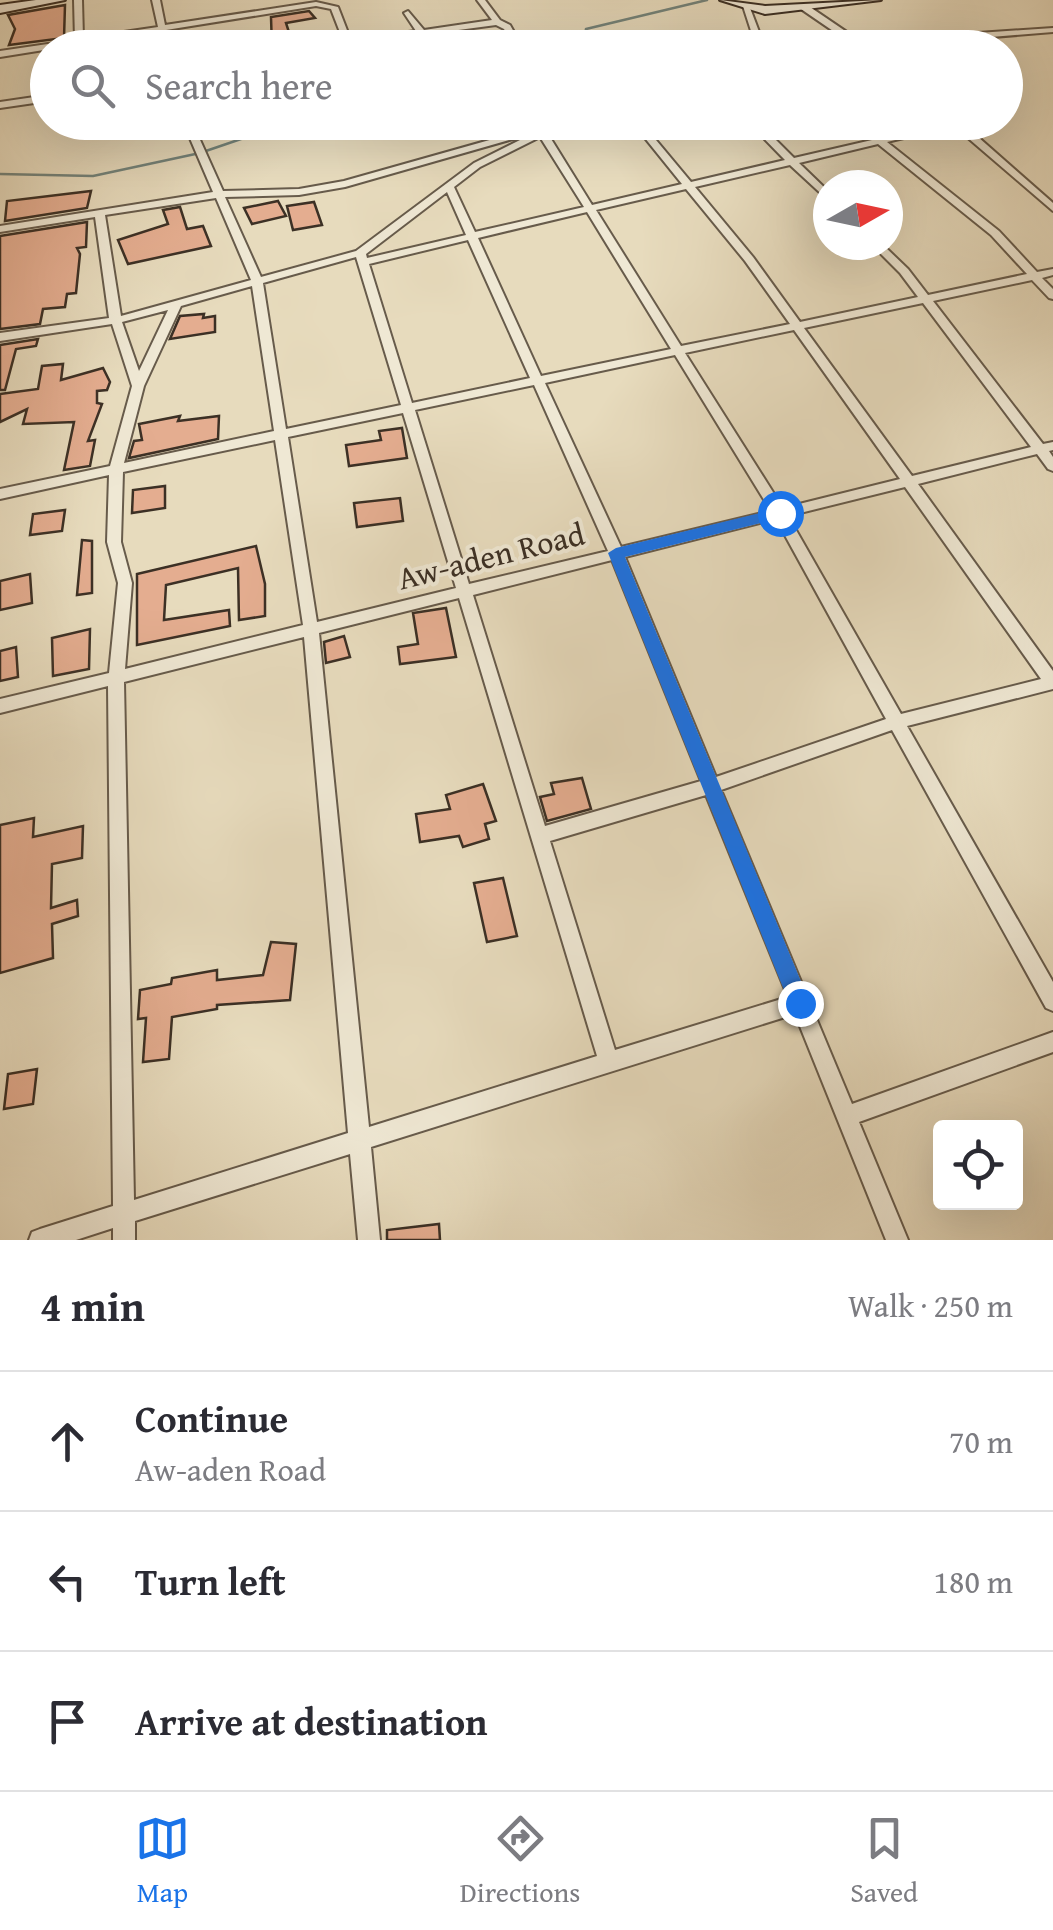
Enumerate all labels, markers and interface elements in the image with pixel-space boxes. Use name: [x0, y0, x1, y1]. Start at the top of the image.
search box: [30, 30, 1023, 140]
text: Search here: [145, 57, 333, 113]
icon: search: [65, 58, 120, 113]
north arrow: [813, 170, 903, 260]
route start: [758, 491, 804, 537]
street label: Aw-aden Road: [393, 510, 589, 601]
route end: [778, 981, 824, 1027]
map controls: [933, 1120, 1023, 1210]
button: locate: [933, 1120, 1023, 1210]
text: 4 min: [40, 1275, 145, 1336]
text: Walk · 250 m: [848, 1282, 1013, 1329]
text: Continue: [135, 1390, 288, 1446]
icon: ahead: [40, 1414, 95, 1469]
text: 70 m: [949, 1418, 1013, 1465]
text: Aw-aden Road: [135, 1446, 326, 1493]
text: Turn left: [135, 1553, 286, 1609]
icon: left: [40, 1554, 95, 1609]
text: 180 m: [934, 1558, 1013, 1605]
text: Arrive at destination: [135, 1693, 488, 1749]
icon: arrive: [40, 1694, 95, 1749]
tab: Map: [135, 1811, 190, 1912]
tab: Directions: [460, 1811, 580, 1912]
tab: Saved: [850, 1811, 918, 1912]

